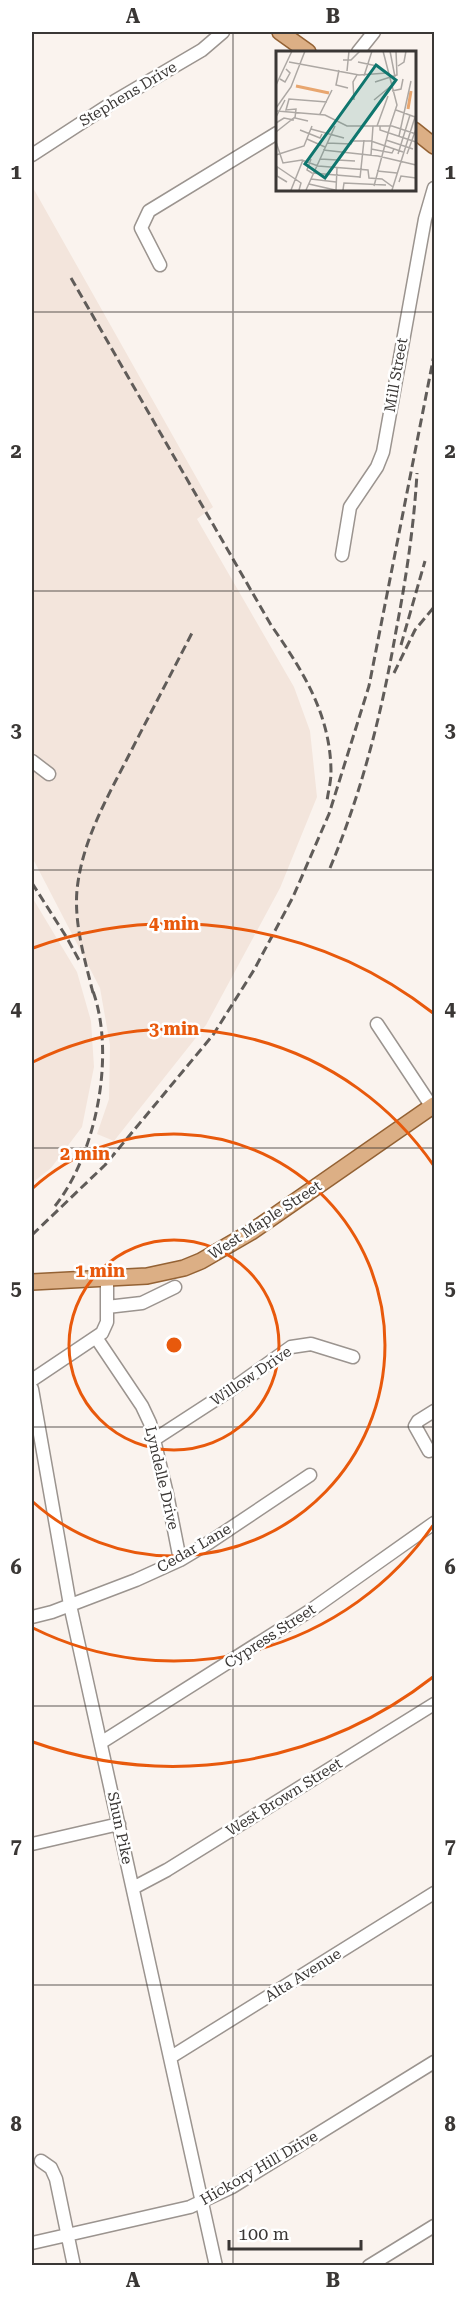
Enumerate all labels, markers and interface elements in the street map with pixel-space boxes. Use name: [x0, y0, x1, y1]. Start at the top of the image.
text: A: [126, 4, 141, 28]
text: B: [326, 4, 340, 28]
inset map: [276, 51, 415, 190]
street label: Stephens Drive: [76, 58, 180, 130]
text: 1: [10, 160, 22, 184]
text: 1: [444, 160, 456, 184]
street label: Mill Street: [381, 336, 411, 414]
text: 2: [10, 439, 22, 463]
text: 2: [444, 439, 456, 463]
text: 3: [10, 718, 22, 742]
text: 3: [444, 718, 456, 742]
text: 4 min: [149, 913, 199, 934]
text: 4: [10, 997, 22, 1021]
text: 4: [444, 997, 456, 1021]
text: 3 min: [149, 1018, 199, 1039]
text: 2 min: [60, 1143, 110, 1164]
street label: West Maple Street: [205, 1177, 325, 1263]
text: 1 min: [75, 1260, 125, 1281]
text: 5: [10, 1276, 22, 1300]
text: 5: [444, 1276, 456, 1300]
centre of rings: [164, 1335, 184, 1355]
street label: Willow Drive: [207, 1342, 295, 1410]
street label: Lyndelle Drive: [141, 1424, 183, 1532]
street label: Cedar Lane: [154, 1520, 234, 1576]
text: 6: [10, 1555, 22, 1579]
text: 6: [444, 1555, 456, 1579]
street label: Cypress Street: [221, 1600, 319, 1672]
street label: West Brown Street: [223, 1754, 346, 1840]
street label: Shun Pike: [104, 1790, 136, 1866]
text: 7: [10, 1834, 22, 1858]
text: 7: [444, 1834, 456, 1858]
street label: Alta Avenue: [262, 1944, 344, 2006]
text: 8: [10, 2112, 22, 2136]
text: 8: [444, 2112, 456, 2136]
street label: Hickory Hill Drive: [197, 2127, 321, 2209]
scale bar: [229, 2213, 361, 2251]
text: 100 m: [238, 2223, 289, 2244]
text: A: [126, 2268, 141, 2292]
text: B: [326, 2268, 340, 2292]

